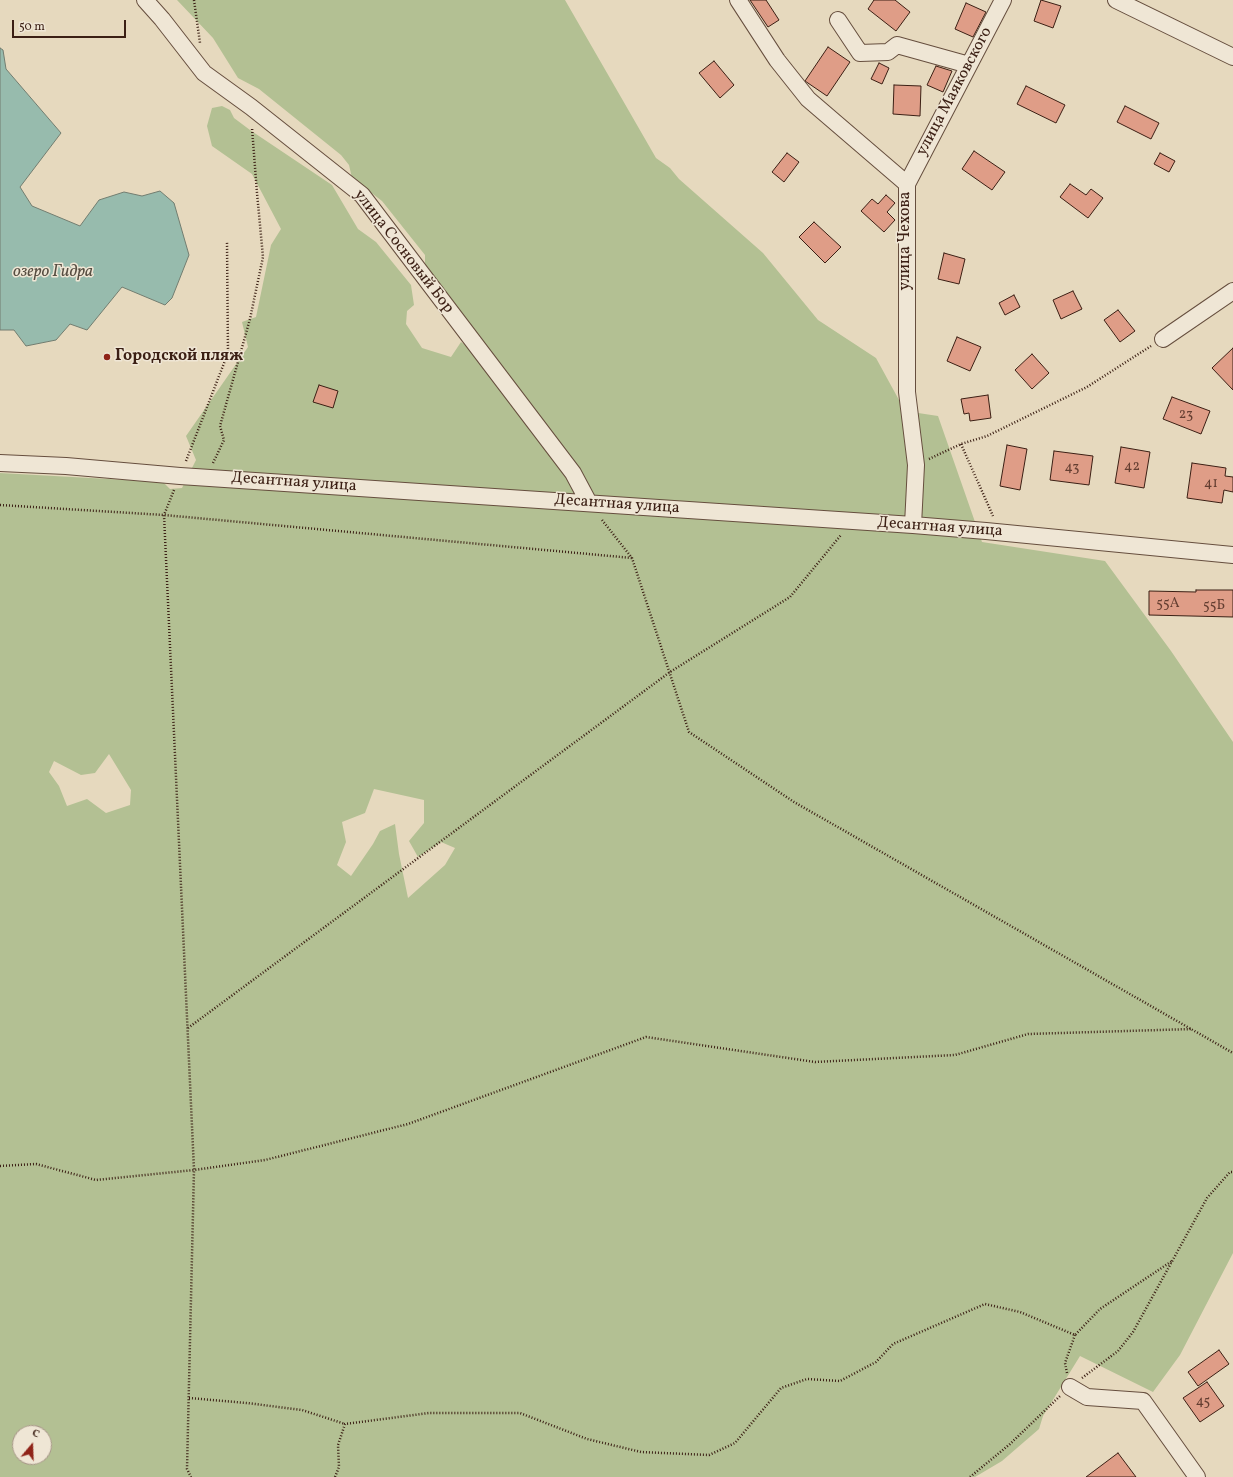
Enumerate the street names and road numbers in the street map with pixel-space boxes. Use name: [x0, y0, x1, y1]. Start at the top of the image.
street label: улица Маяковского: [913, 24, 997, 160]
street label: улица Сосновый Бор: [349, 186, 457, 318]
street label: улица Чехова: [896, 191, 916, 291]
street label: Десантная улица: [231, 469, 357, 497]
street label: Десантная улица: [554, 491, 680, 519]
street label: Десантная улица: [877, 514, 1003, 542]

